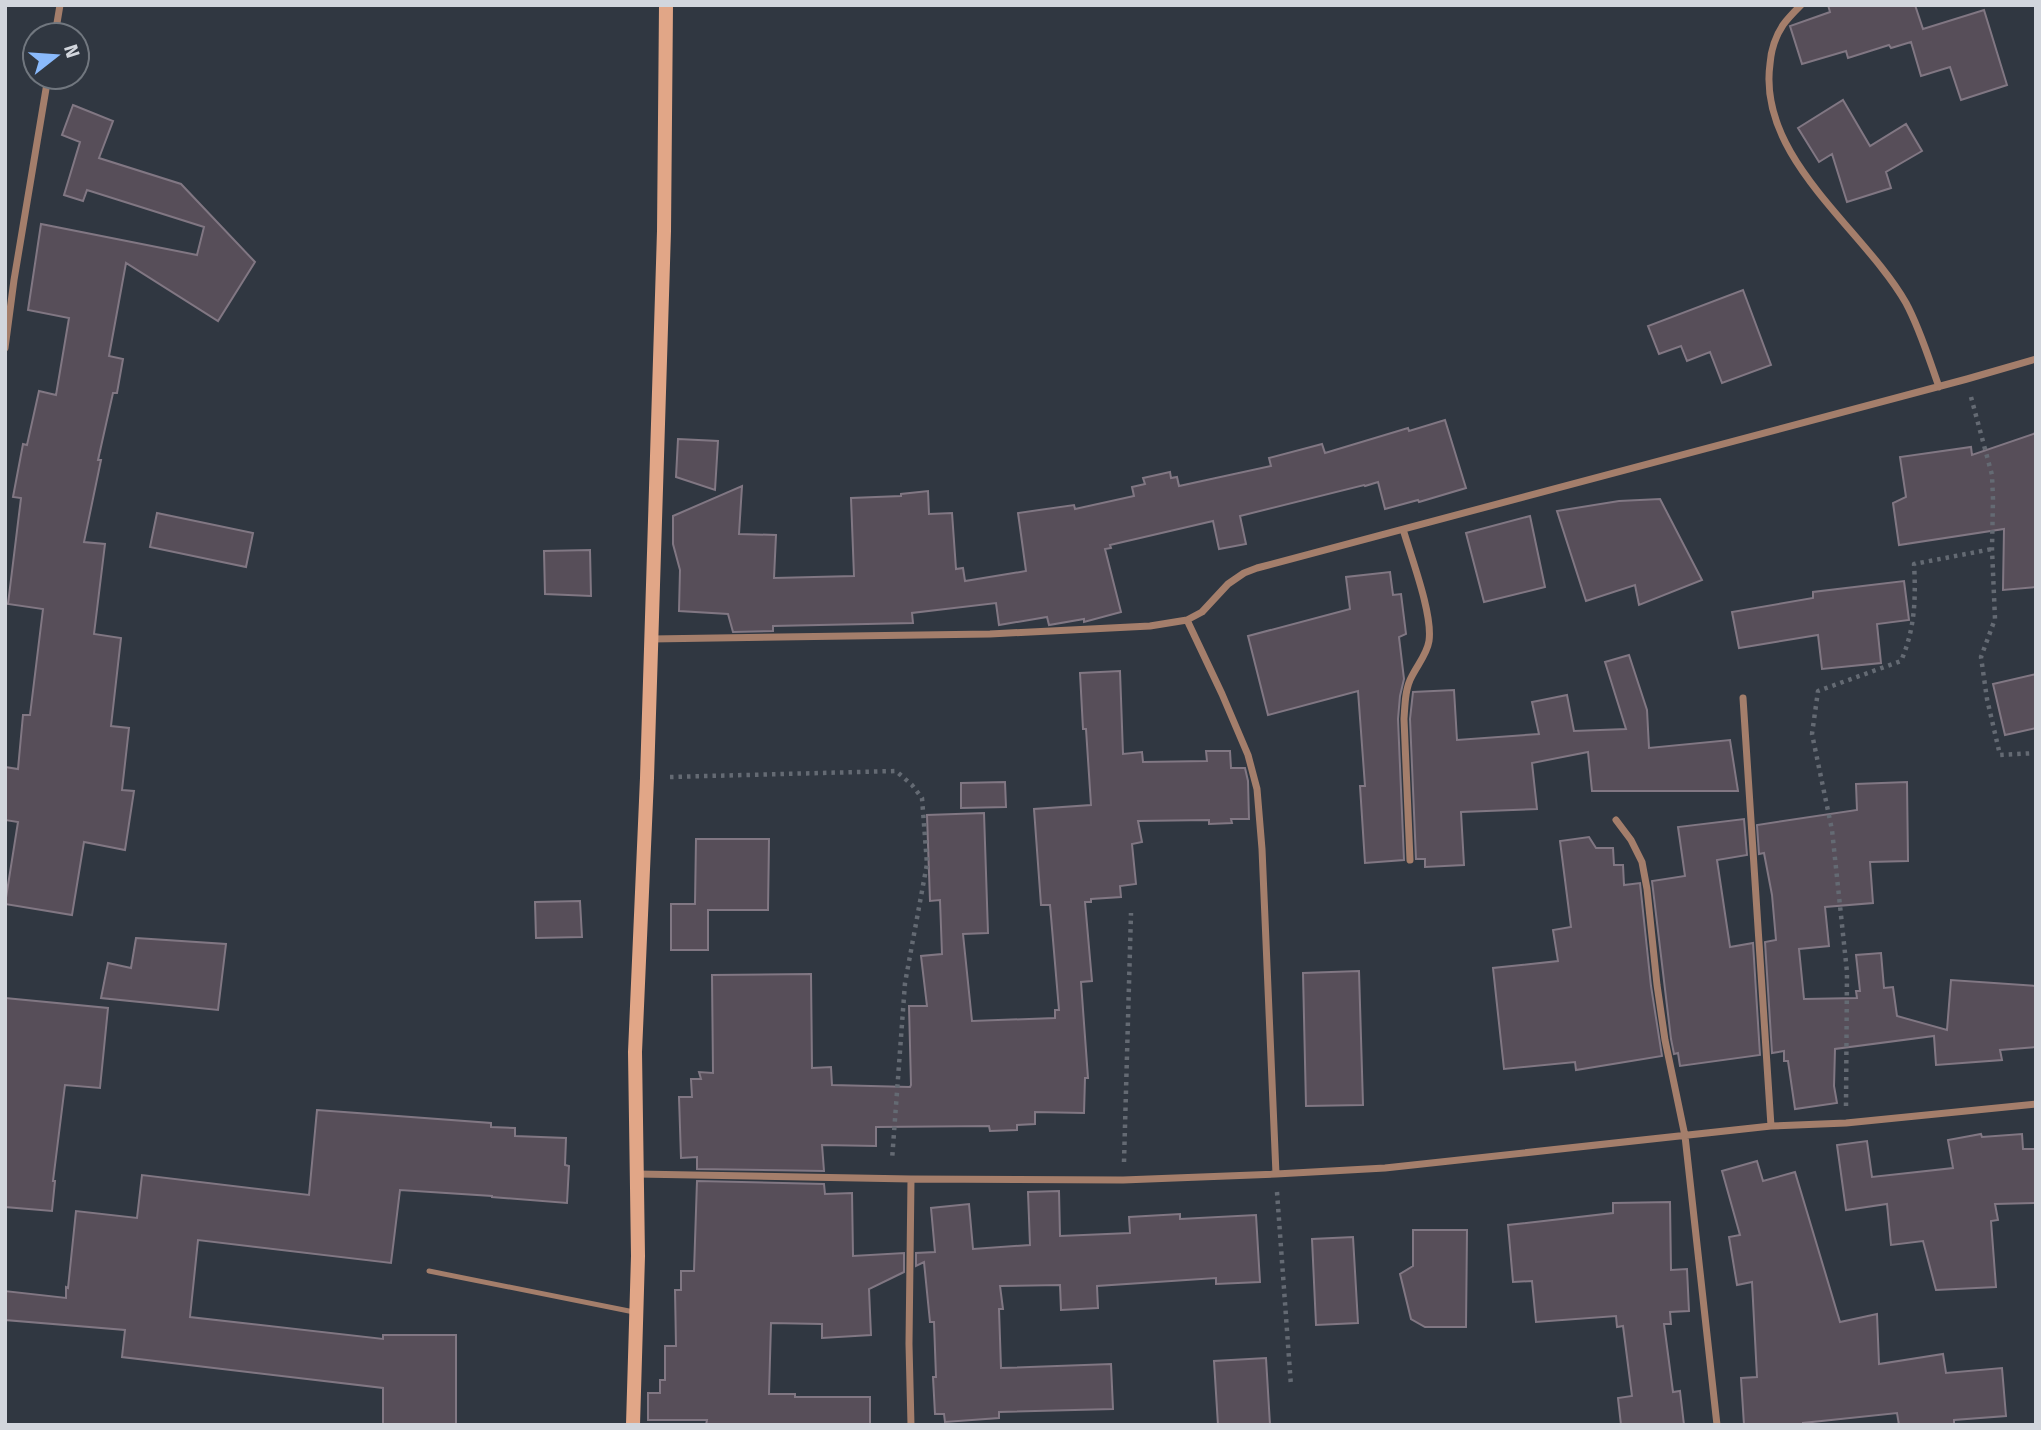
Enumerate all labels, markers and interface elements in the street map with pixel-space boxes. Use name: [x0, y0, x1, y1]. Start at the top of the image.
north arrow: [21, 21, 91, 91]
text: N: [59, 42, 85, 61]

